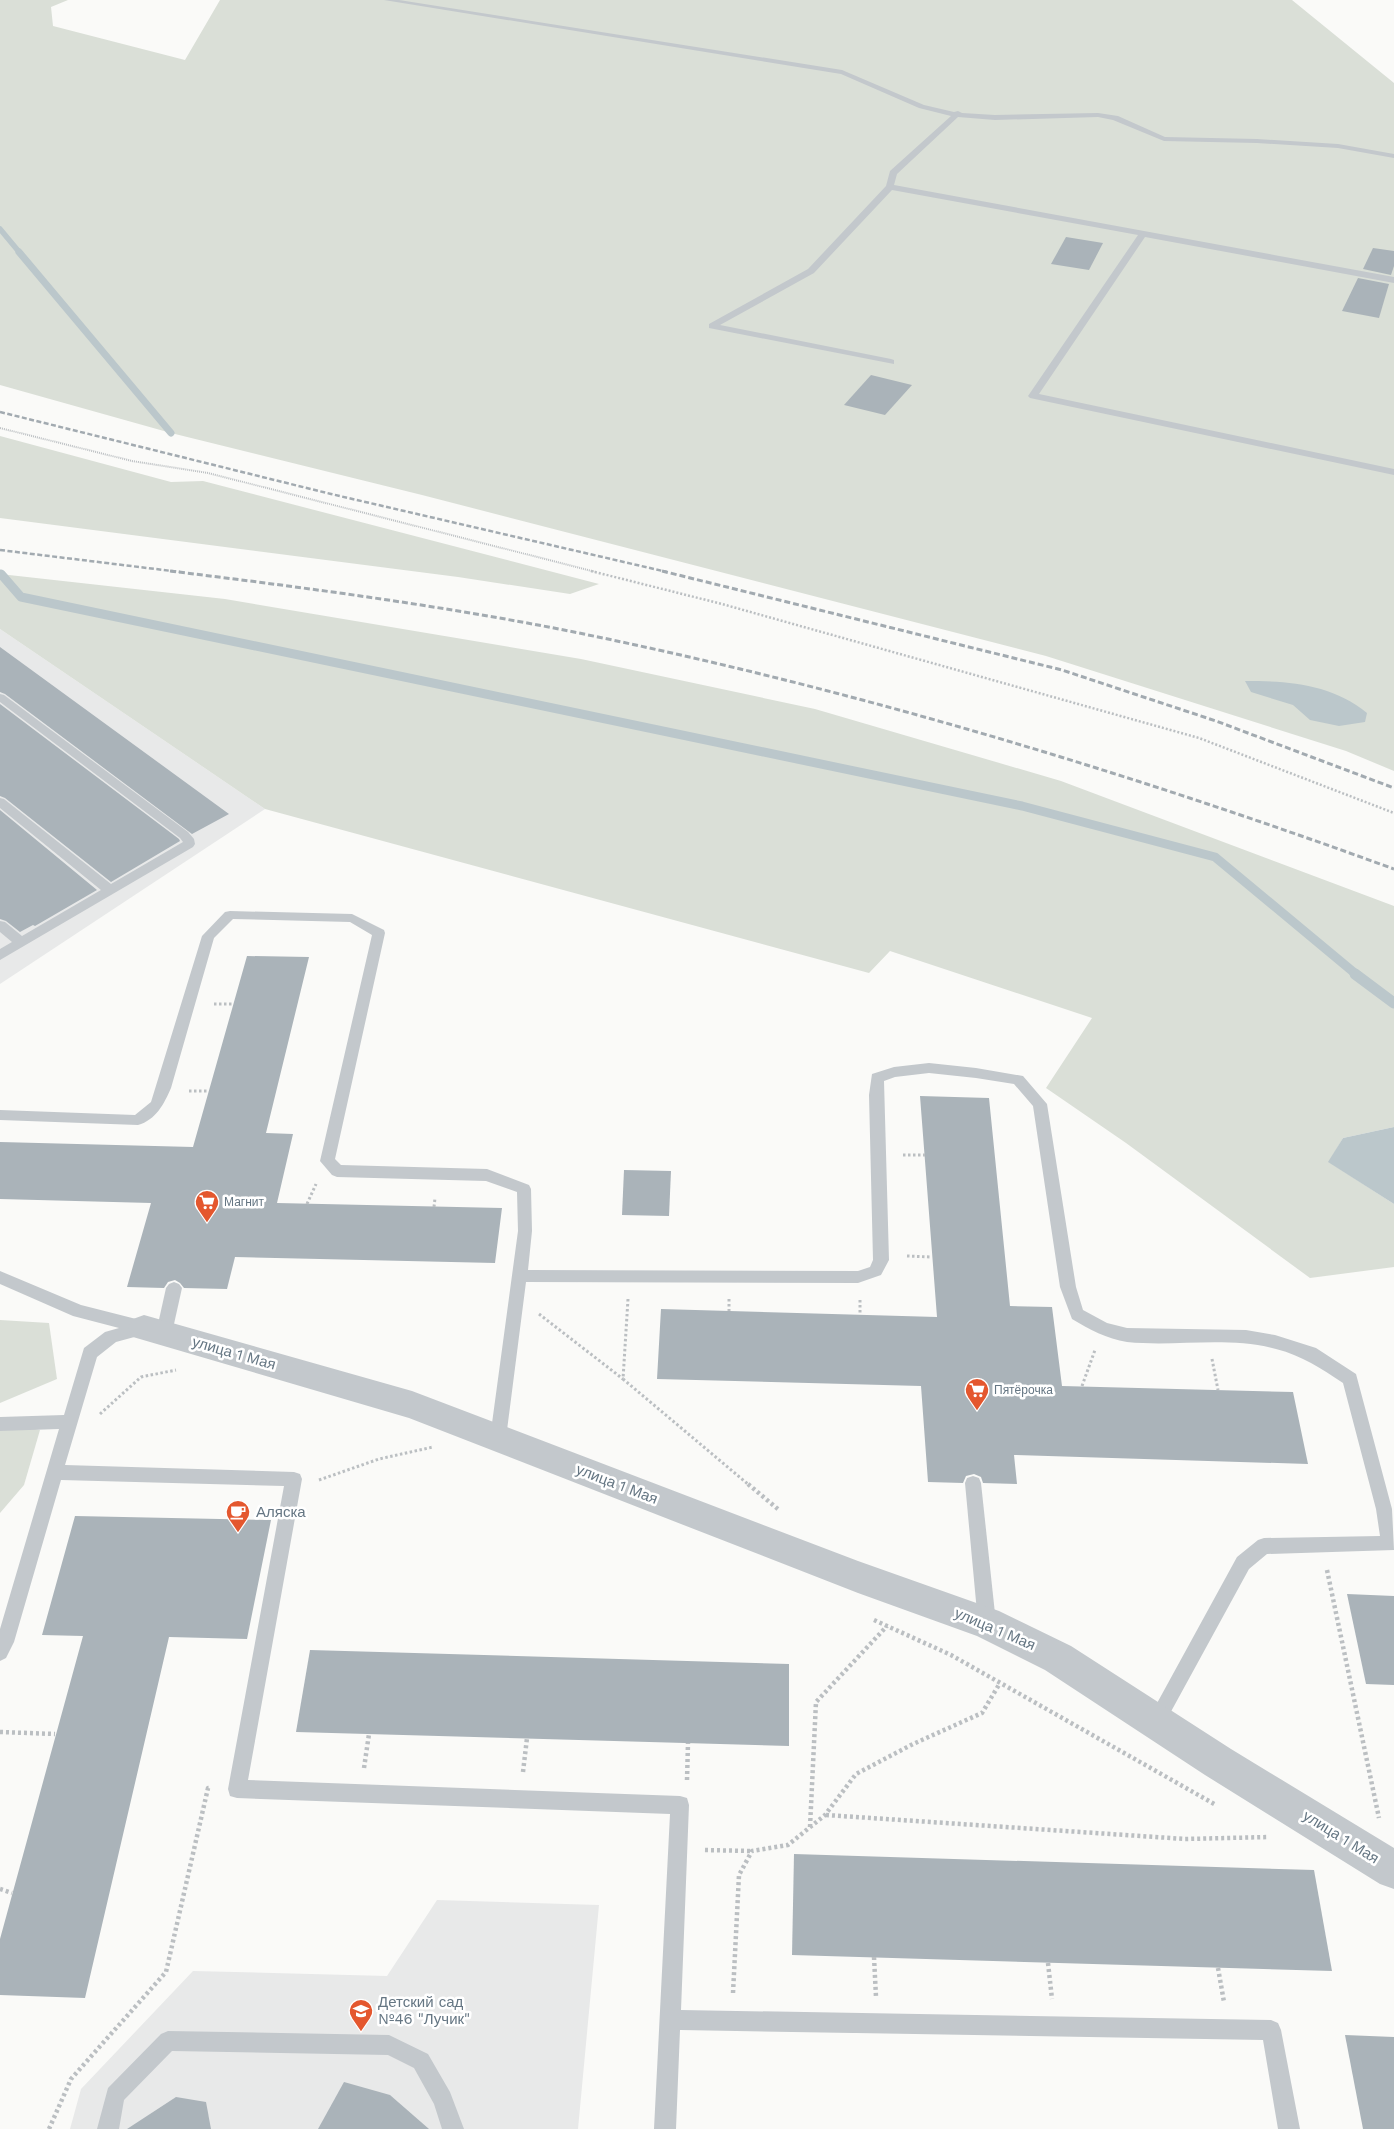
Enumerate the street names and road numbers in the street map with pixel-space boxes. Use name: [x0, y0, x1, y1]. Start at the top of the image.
street label: улица 1 Мая: [190, 1332, 278, 1374]
street label: улица 1 Мая: [574, 1460, 660, 1508]
street label: улица 1 Мая: [952, 1604, 1038, 1654]
street label: улица 1 Мая: [1300, 1807, 1382, 1867]

